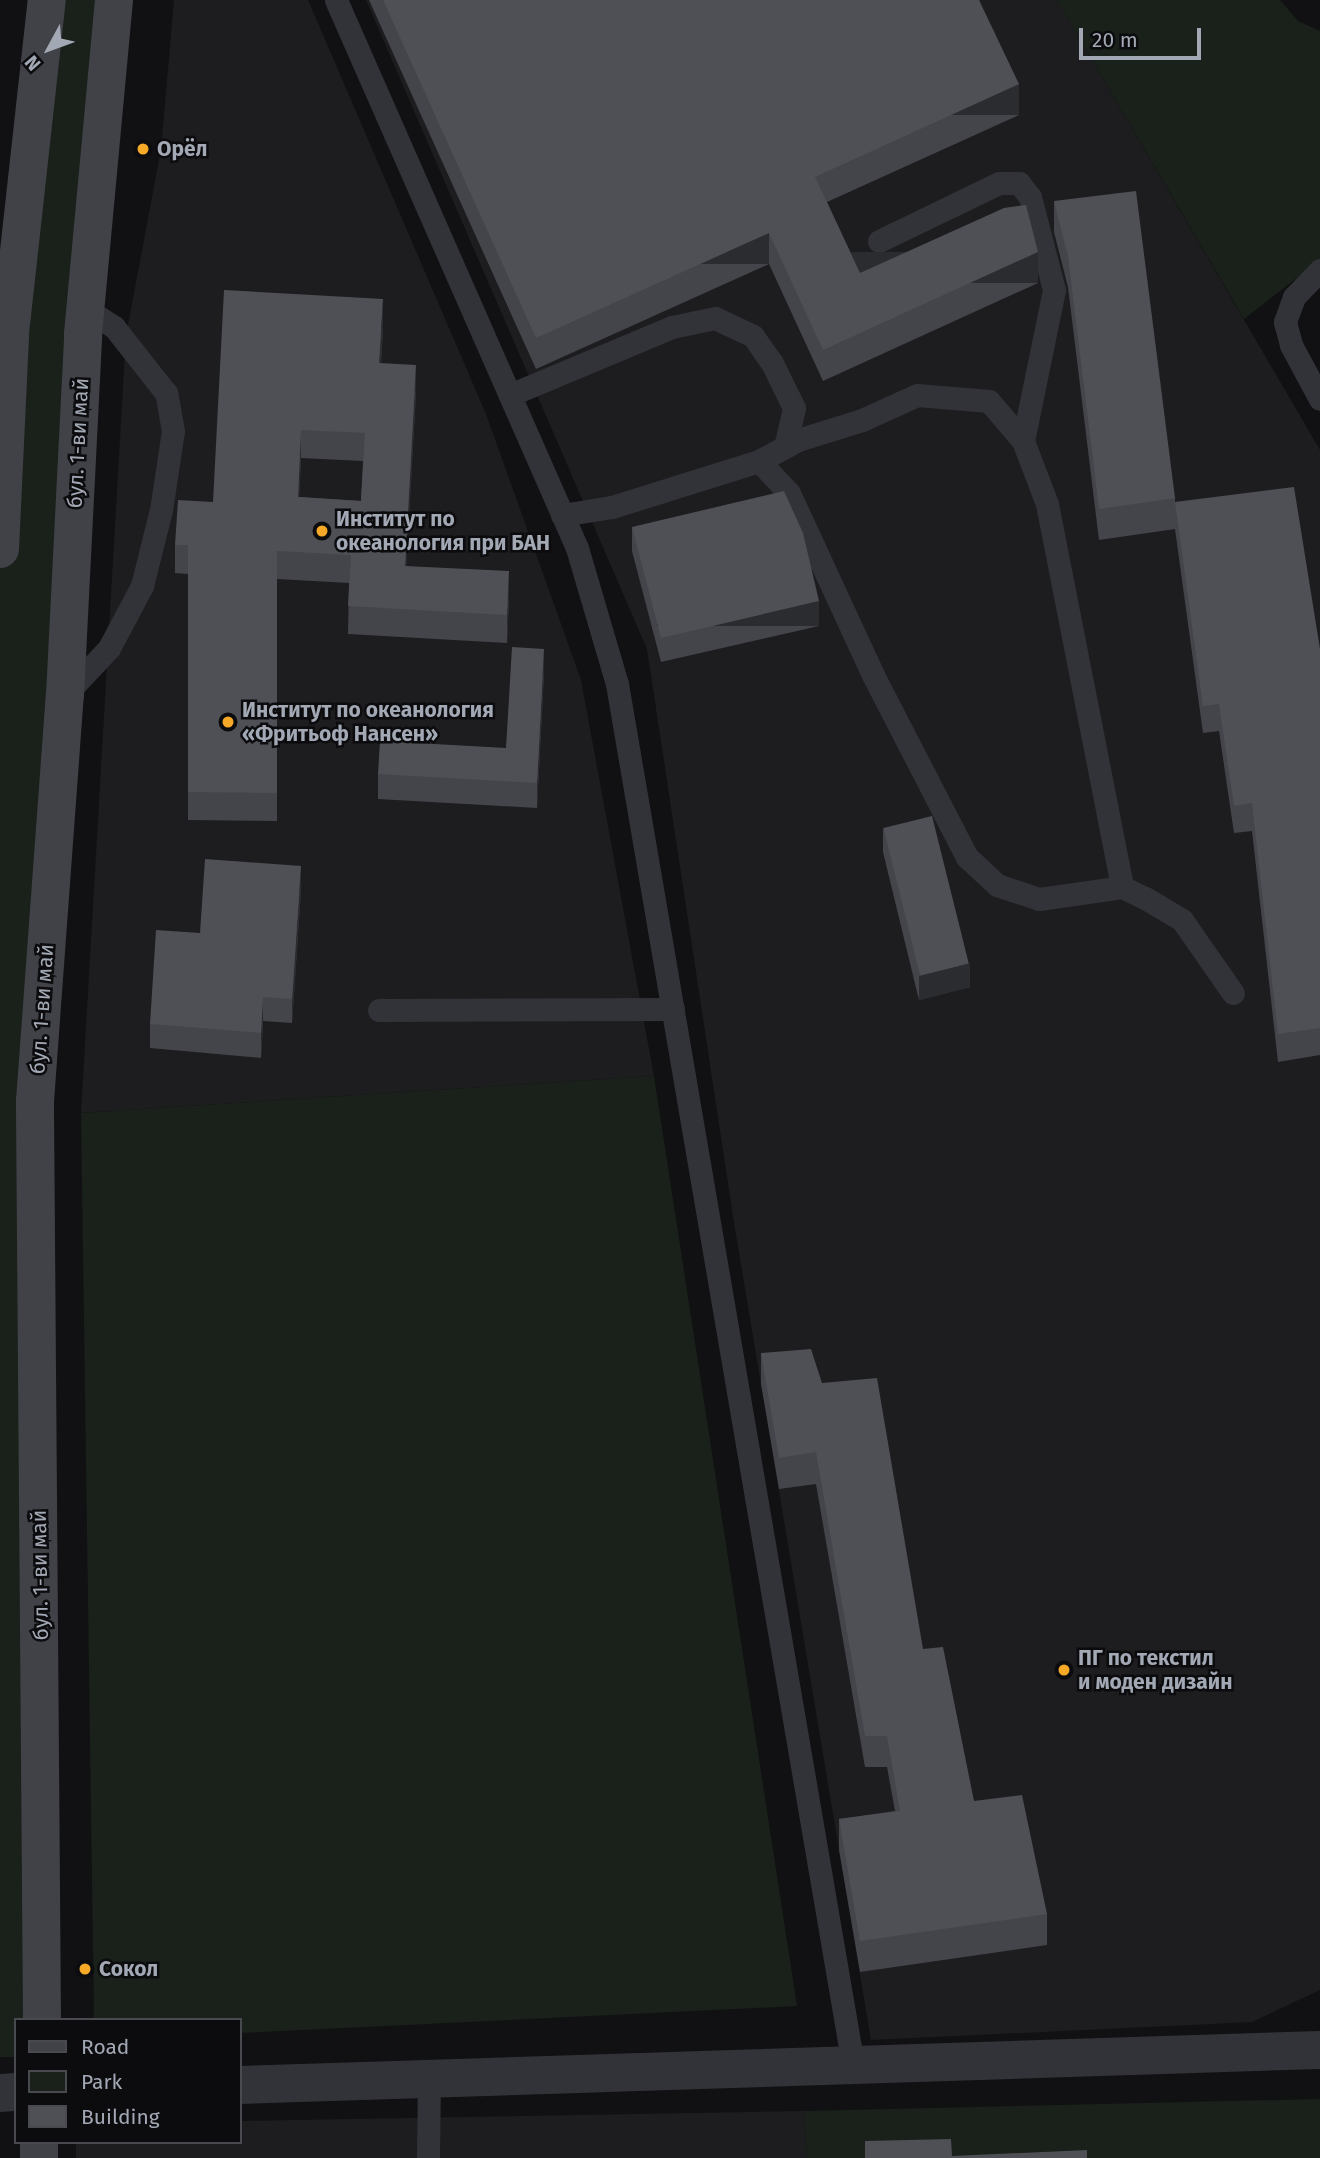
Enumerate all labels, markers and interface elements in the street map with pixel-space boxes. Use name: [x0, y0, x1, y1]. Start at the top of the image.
north arrow: [14, 14, 84, 84]
scale bar: [1082, 14, 1204, 58]
text: 20 m: [1092, 27, 1138, 53]
text: N: [20, 51, 46, 75]
place label: Орёл: [157, 136, 207, 162]
marker: Орёл: [135, 141, 151, 157]
street label: бул. 1-ви май: [62, 377, 94, 509]
place label: Институт по океанология при БАН: [336, 506, 550, 556]
marker: Институт по океанология при БАН: [314, 523, 330, 539]
place label: Институт по океанология «Фритьоф Нансен»: [242, 697, 494, 747]
marker: Институт по океанология «Фритьоф Нансен»: [220, 714, 236, 730]
street label: бул. 1-ви май: [25, 943, 59, 1075]
street label: бул. 1-ви май: [26, 1510, 54, 1640]
place label: ПГ по текстил и моден дизайн: [1078, 1645, 1233, 1695]
marker: ПГ по текстил и моден дизайн: [1056, 1662, 1072, 1678]
place label: Сокол: [99, 1956, 158, 1982]
marker: Сокол: [77, 1961, 93, 1977]
legend: [14, 2018, 242, 2144]
text: Road: [81, 2034, 129, 2060]
text: Park: [81, 2069, 122, 2095]
text: Building: [81, 2104, 160, 2130]

